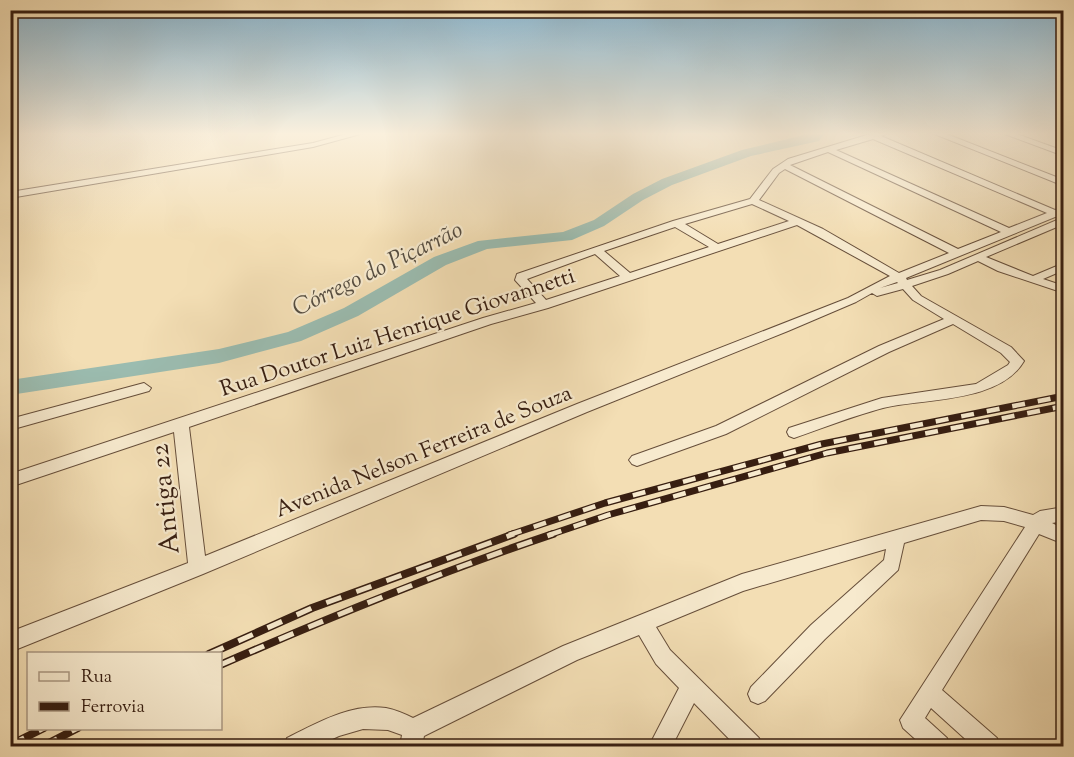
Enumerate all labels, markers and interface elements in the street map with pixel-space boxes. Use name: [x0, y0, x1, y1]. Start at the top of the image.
water label: Córrego do Piçarrão: [287, 214, 469, 326]
street label: Rua Doutor Luiz Henrique Giovannetti: [216, 261, 579, 406]
street label: Avenida Nelson Ferreira de Souza: [271, 378, 577, 527]
street label: Antiga 22: [141, 441, 192, 556]
legend: [27, 652, 222, 730]
text: Rua: [81, 665, 112, 691]
text: Ferrovia: [81, 695, 145, 721]

